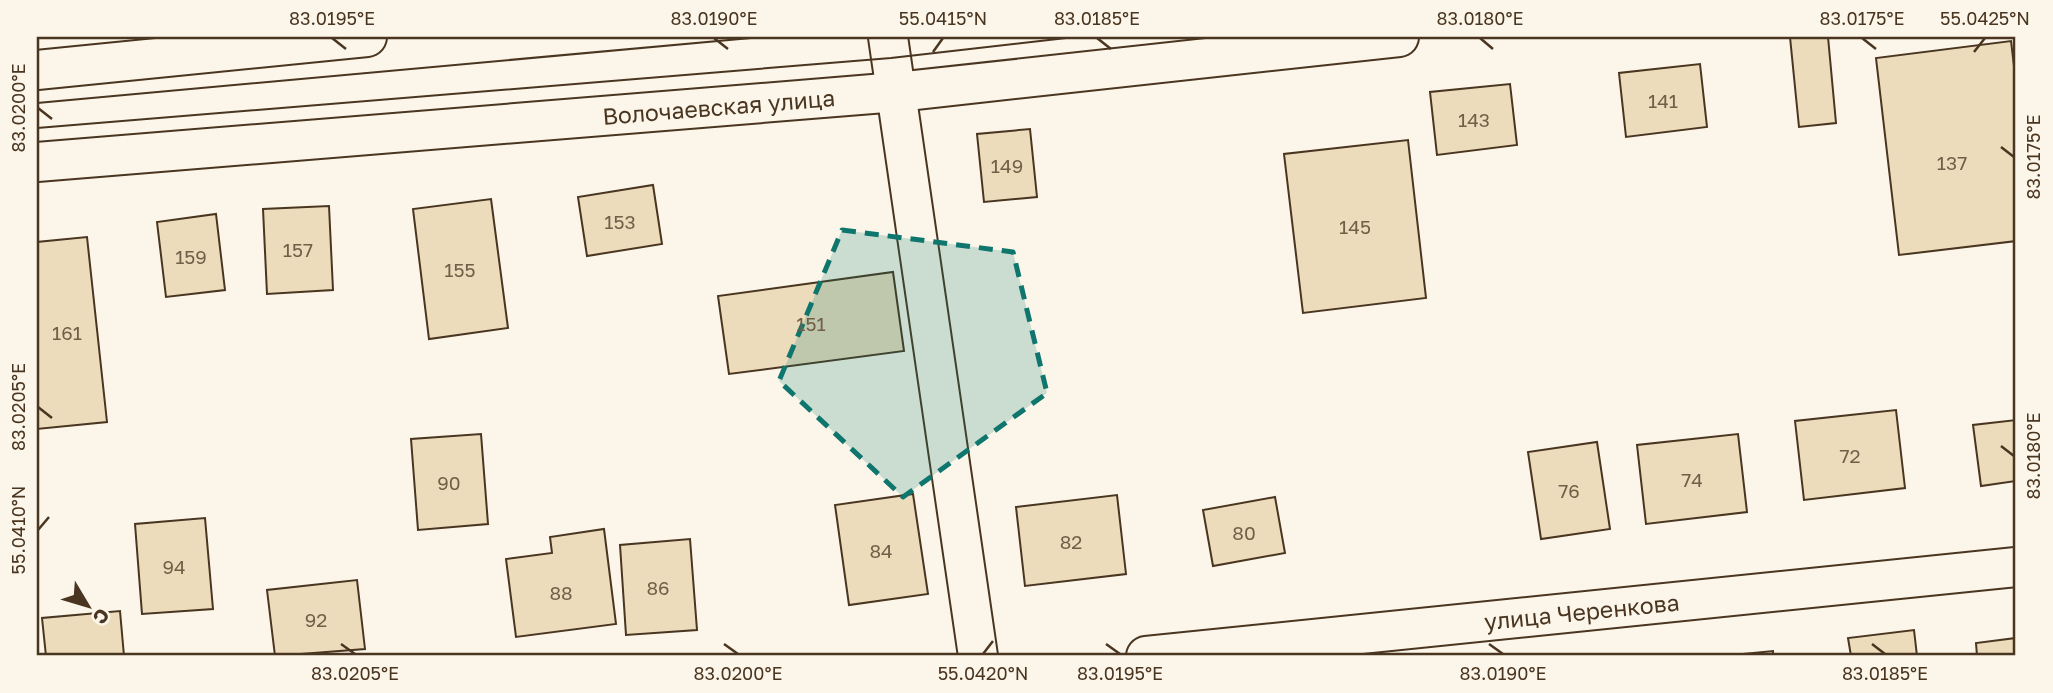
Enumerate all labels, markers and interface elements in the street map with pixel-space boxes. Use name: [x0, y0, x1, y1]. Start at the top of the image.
text: 83.0195°E: [289, 7, 375, 29]
text: 83.0190°E: [671, 7, 757, 29]
text: 55.0415°N: [899, 7, 987, 29]
text: 83.0185°E: [1054, 7, 1140, 29]
text: 83.0180°E: [1437, 7, 1523, 29]
text: 83.0175°E: [1820, 7, 1904, 29]
text: 55.0425°N: [1940, 7, 2030, 29]
text: 83.0200°E: [7, 64, 29, 152]
street label: Волочаевская улица: [601, 83, 836, 130]
house number: 141: [1648, 89, 1678, 112]
house number: 143: [1458, 108, 1490, 131]
text: 83.0175°E: [2022, 115, 2044, 199]
house number: 137: [1937, 151, 1967, 174]
house number: 149: [991, 154, 1023, 177]
house number: 153: [604, 210, 636, 233]
house number: 145: [1339, 215, 1371, 238]
house number: 157: [283, 238, 313, 261]
house number: 159: [175, 245, 207, 268]
house number: 155: [444, 258, 476, 281]
house number: 151: [796, 312, 826, 335]
house number: 161: [52, 321, 82, 344]
text: 83.0205°E: [7, 363, 29, 451]
text: 83.0180°E: [2022, 413, 2044, 499]
house number: 72: [1839, 444, 1861, 467]
house number: 74: [1681, 468, 1703, 491]
house number: 90: [437, 471, 461, 494]
house number: 76: [1558, 479, 1580, 502]
text: 55.0410°N: [7, 485, 29, 575]
house number: 80: [1232, 521, 1256, 544]
house number: 82: [1060, 530, 1082, 553]
house number: 84: [869, 539, 893, 562]
house number: 94: [162, 555, 186, 578]
north arrow: [52, 570, 122, 640]
house number: 86: [646, 576, 670, 599]
house number: 88: [549, 581, 573, 604]
street label: улица Черенкова: [1483, 588, 1681, 635]
text: С: [89, 604, 115, 629]
house number: 92: [305, 608, 327, 631]
text: 83.0205°E: [311, 662, 399, 684]
text: 83.0200°E: [694, 662, 782, 684]
text: 55.0420°N: [938, 662, 1028, 684]
text: 83.0195°E: [1077, 662, 1163, 684]
text: 83.0190°E: [1460, 662, 1546, 684]
text: 83.0185°E: [1842, 662, 1928, 684]

